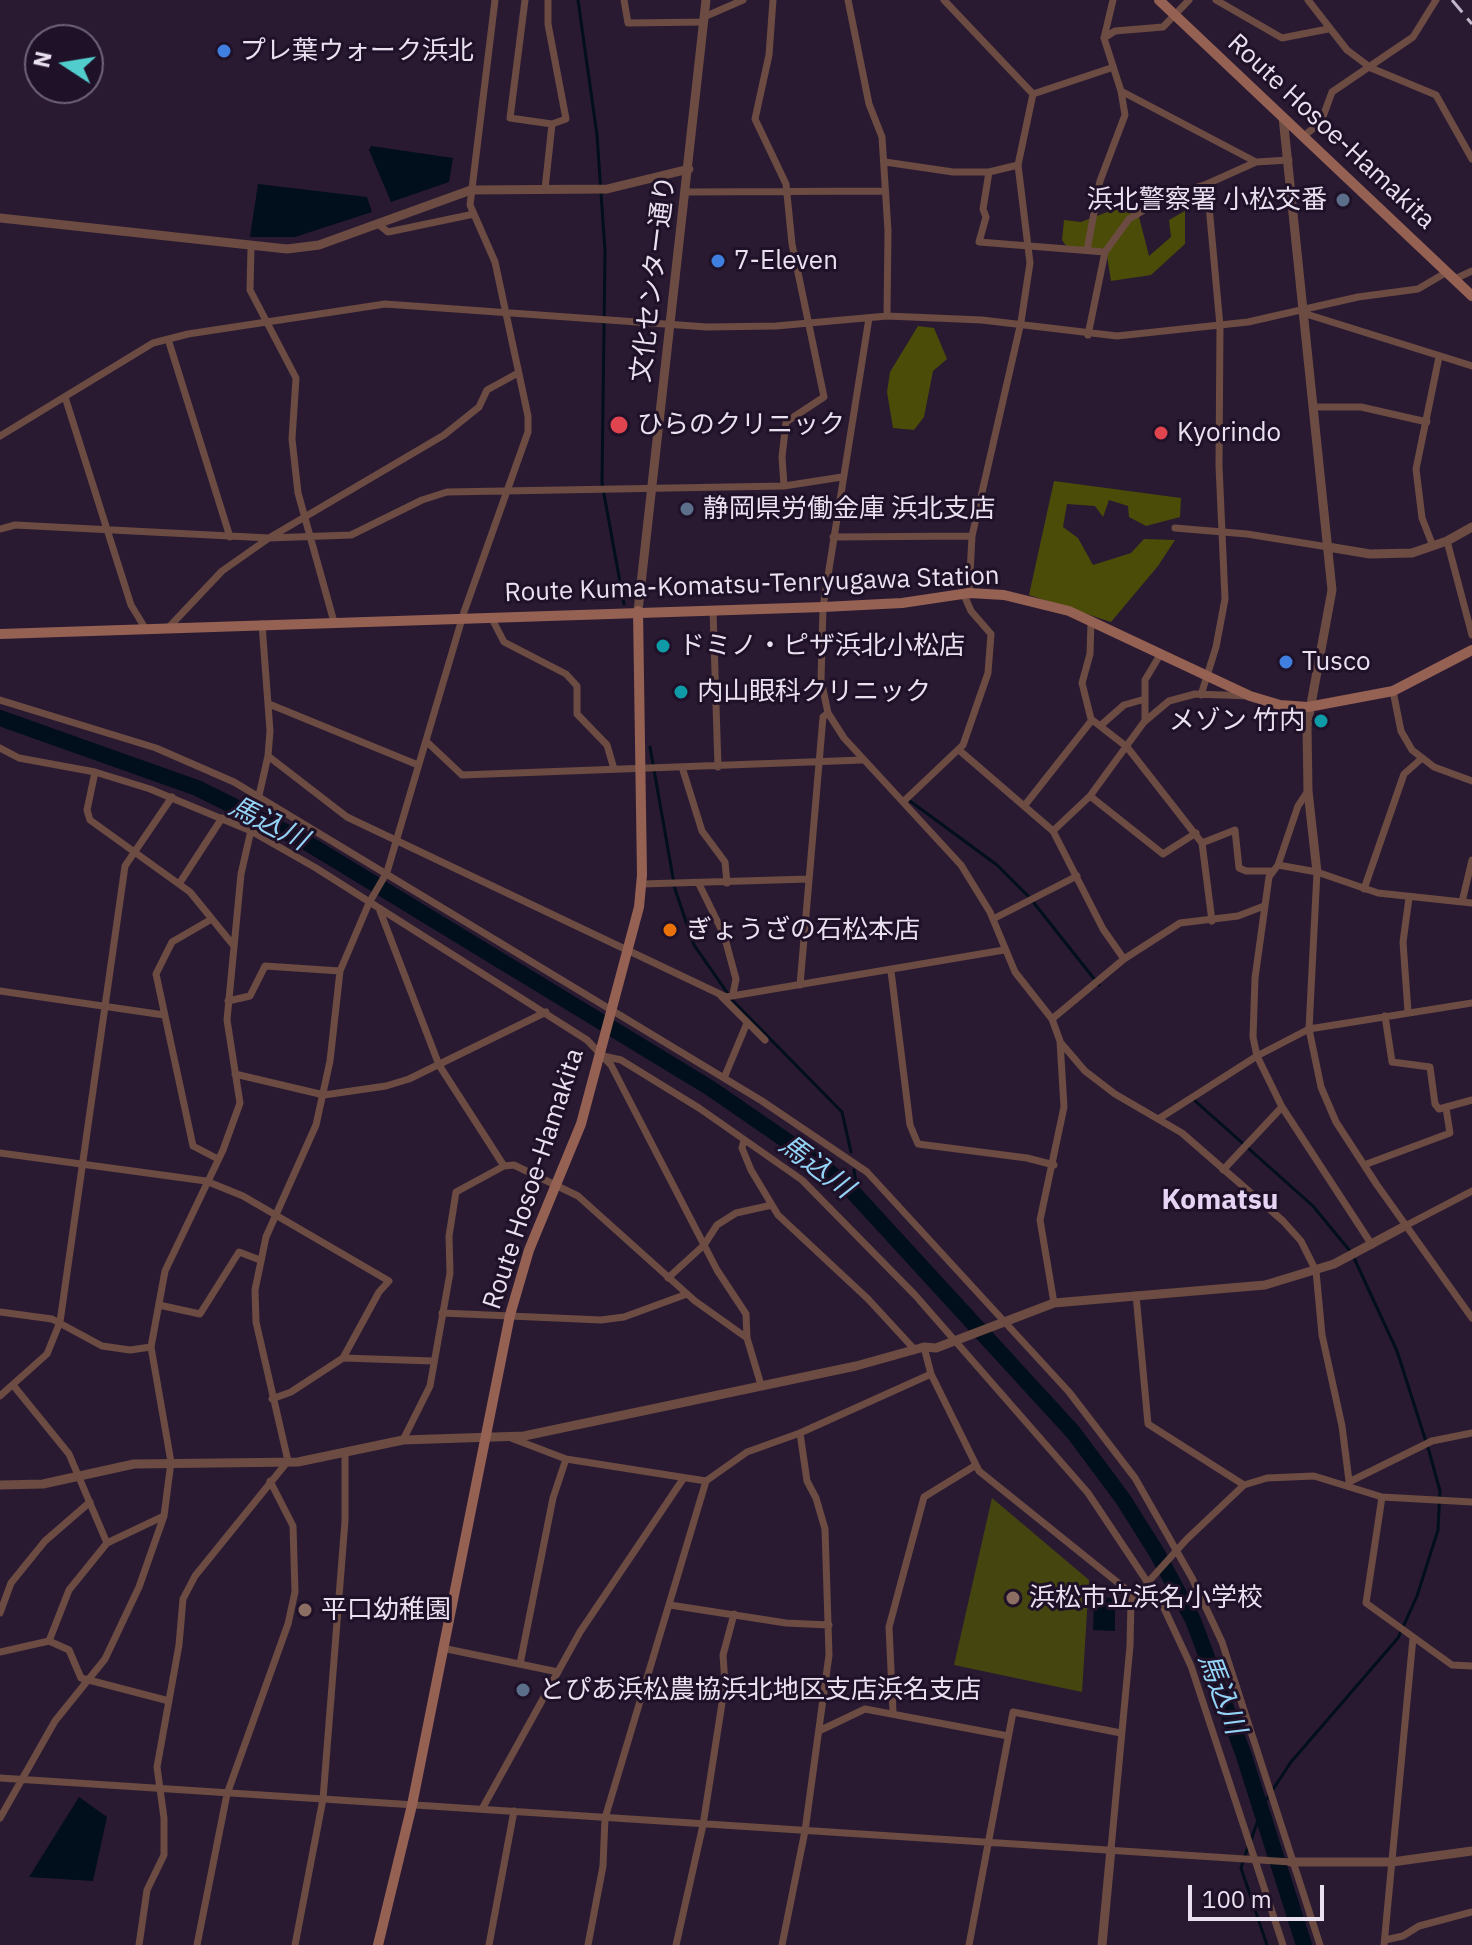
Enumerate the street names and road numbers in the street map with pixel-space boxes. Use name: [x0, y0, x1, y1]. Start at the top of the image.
street label: Route Hosoe-Hamakita: [1221, 28, 1441, 236]
street label: 文化センター通り: [626, 174, 682, 384]
street label: Route Kuma-Komatsu-Tenryugawa Station: [504, 561, 1000, 609]
street label: Route Hosoe-Hamakita: [477, 1045, 591, 1313]

